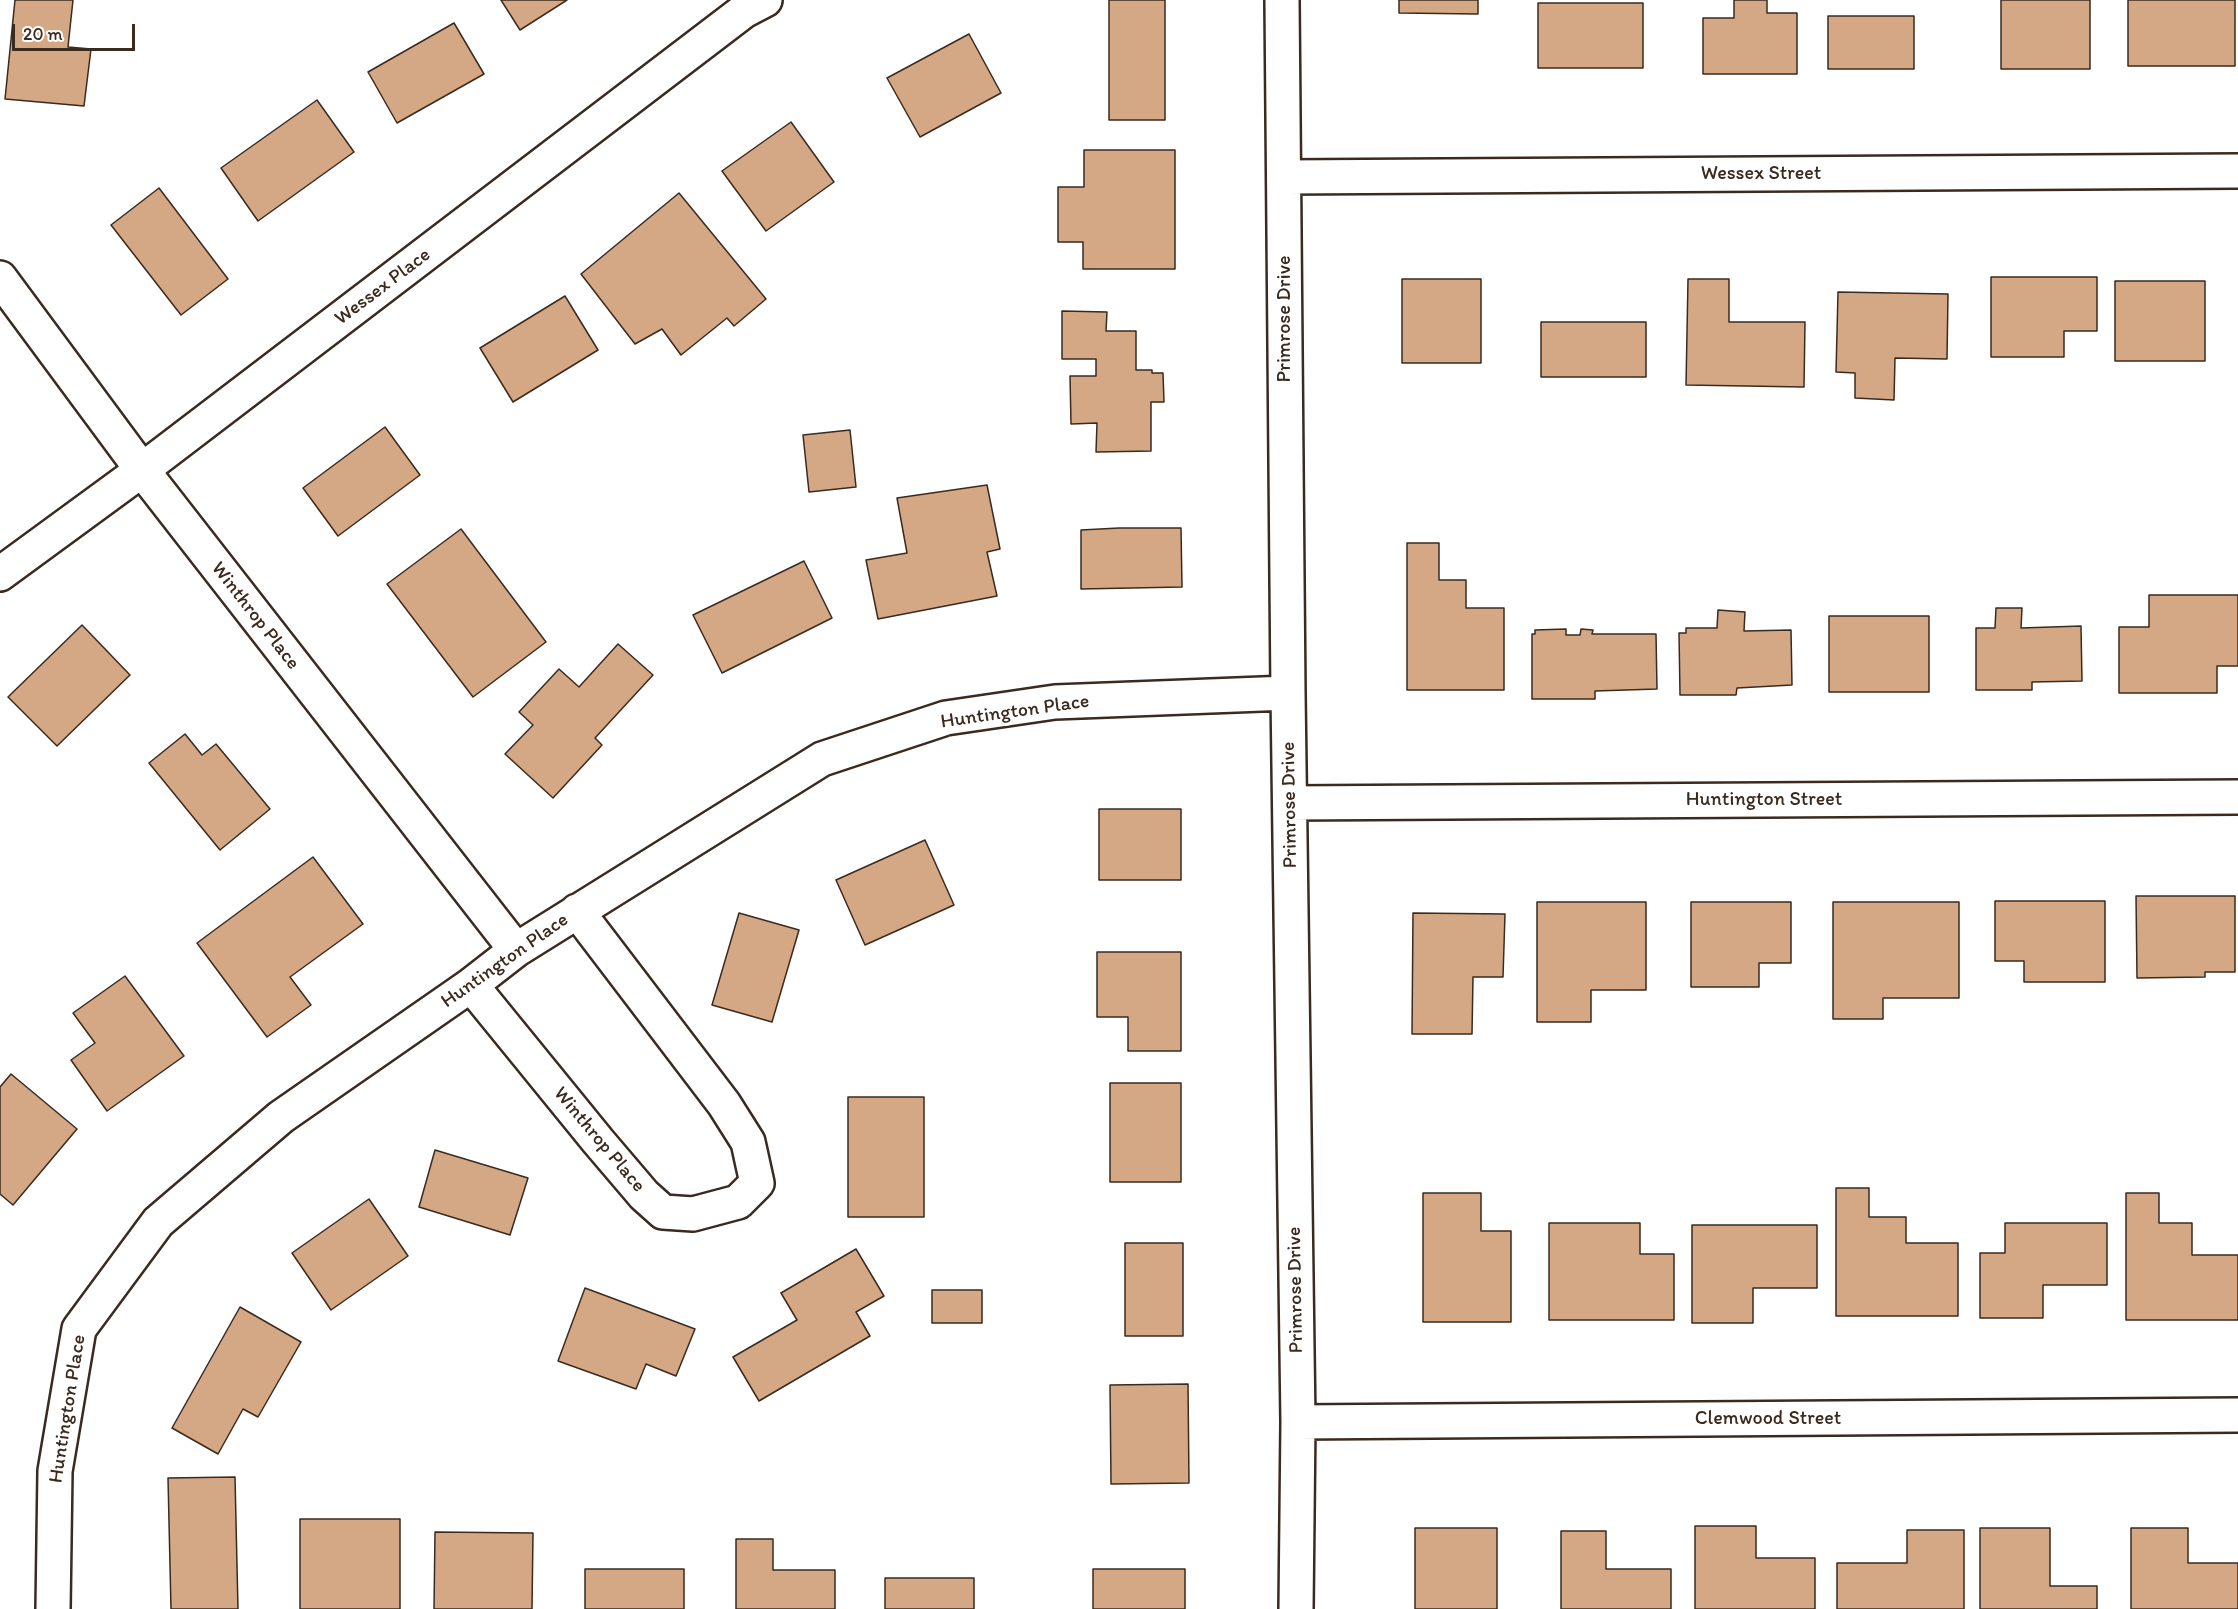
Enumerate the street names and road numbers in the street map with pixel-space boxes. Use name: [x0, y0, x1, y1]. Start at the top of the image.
street label: Wessex Street: [1701, 162, 1821, 186]
street label: Wessex Place: [330, 243, 436, 331]
street label: Primrose Drive: [1273, 256, 1297, 382]
street label: Winthrop Place: [205, 557, 305, 675]
street label: Huntington Place: [939, 690, 1091, 734]
street label: Primrose Drive: [1277, 741, 1303, 869]
street label: Huntington Street: [1686, 788, 1842, 812]
street label: Huntington Place: [437, 908, 573, 1014]
street label: Winthrop Place: [548, 1082, 650, 1198]
street label: Primrose Drive: [1283, 1226, 1309, 1354]
street label: Huntington Place: [44, 1333, 92, 1485]
street label: Clemwood Street: [1695, 1407, 1841, 1431]

